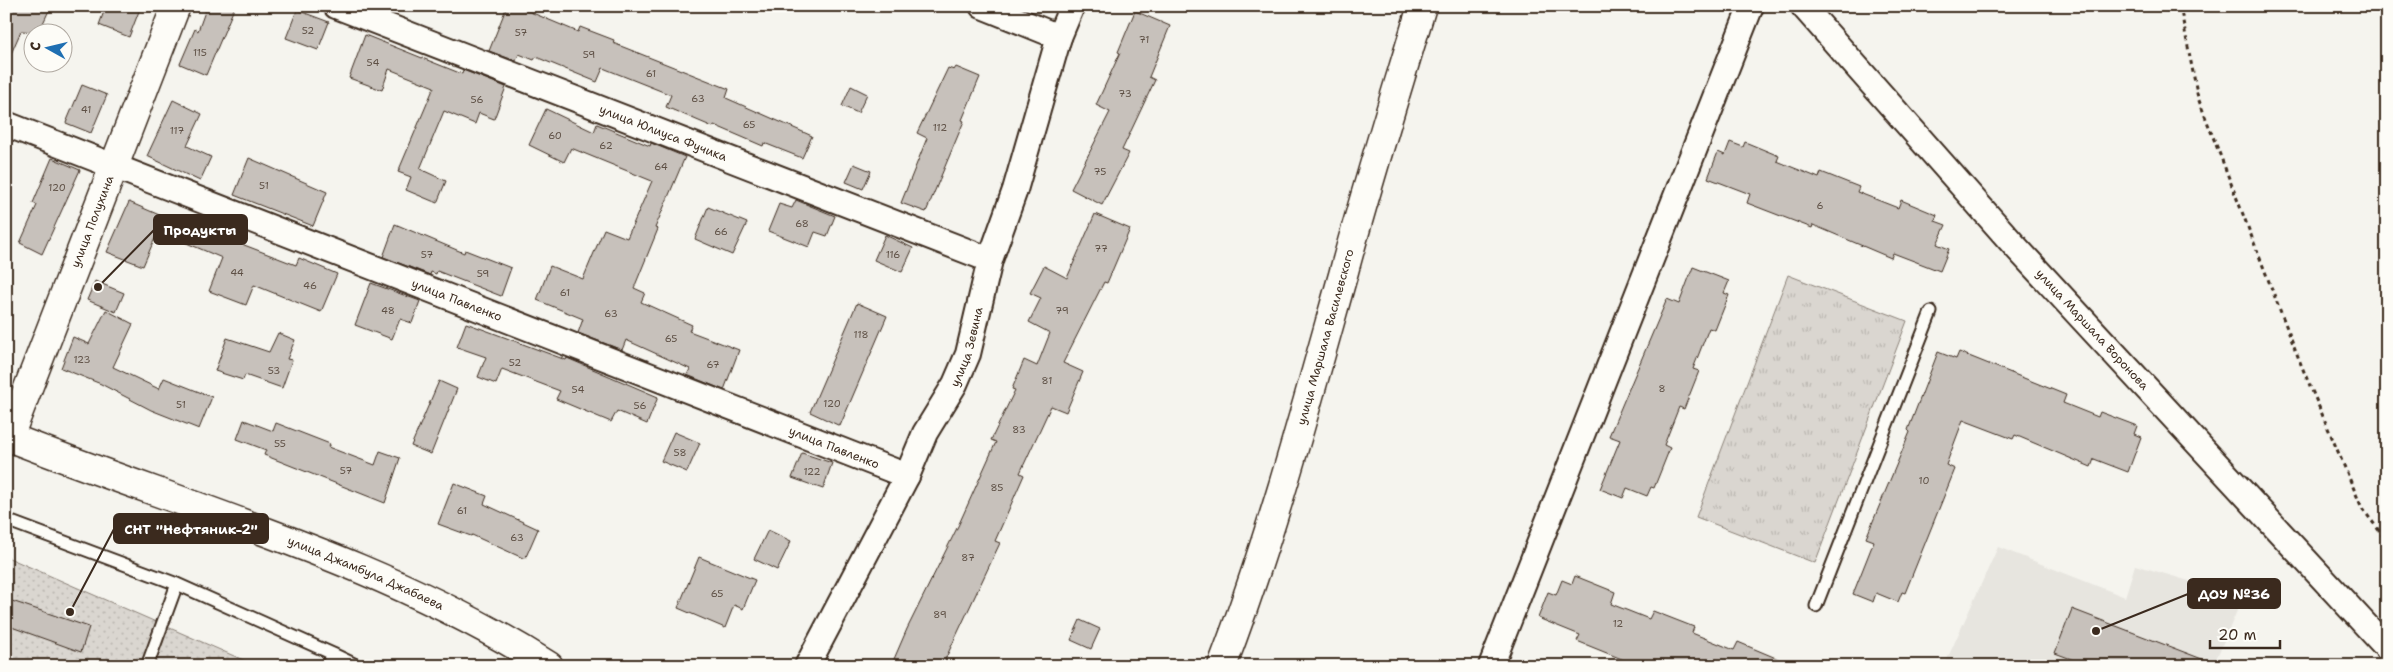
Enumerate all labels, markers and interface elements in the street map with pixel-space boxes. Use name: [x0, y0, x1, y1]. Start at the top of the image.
north arrow: [22, 22, 72, 72]
house number: 52: [302, 24, 314, 37]
house number: 57: [515, 26, 527, 39]
house number: 71: [1139, 33, 1149, 46]
text: С: [26, 41, 45, 52]
house number: 115: [193, 46, 207, 59]
house number: 59: [583, 48, 595, 61]
house number: 54: [367, 56, 379, 69]
house number: 61: [646, 67, 656, 80]
house number: 73: [1118, 87, 1132, 100]
house number: 63: [691, 92, 705, 105]
house number: 56: [471, 93, 483, 106]
street label: улица Юлиуса Фучика: [597, 101, 730, 165]
house number: 41: [81, 103, 91, 116]
house number: 65: [743, 118, 755, 131]
house number: 112: [933, 121, 947, 134]
house number: 117: [170, 124, 184, 137]
house number: 60: [548, 129, 562, 142]
house number: 62: [599, 139, 613, 152]
house number: 64: [654, 160, 668, 173]
house number: 75: [1094, 165, 1106, 178]
street label: улица Полухина: [67, 173, 118, 270]
house number: 51: [259, 179, 269, 192]
house number: 120: [48, 181, 66, 194]
house number: 6: [1817, 199, 1824, 212]
callout: Продукты: [154, 215, 247, 244]
house number: 68: [795, 217, 809, 230]
text: Продукты: [164, 221, 236, 239]
house number: 66: [714, 225, 728, 238]
house number: 77: [1094, 242, 1108, 255]
street label: улица Маршала Василевского: [1293, 247, 1358, 427]
house number: 57: [421, 248, 433, 261]
house number: 116: [886, 248, 900, 261]
house number: 44: [230, 266, 244, 279]
street label: улица Маршала Воронова: [2032, 266, 2153, 394]
house number: 59: [477, 267, 489, 280]
street label: улица Павленко: [409, 275, 504, 325]
house number: 46: [303, 279, 317, 292]
house number: 61: [560, 286, 570, 299]
house number: 48: [381, 304, 395, 317]
house number: 79: [1055, 304, 1069, 317]
street label: улица Зевина: [947, 305, 987, 389]
house number: 63: [604, 307, 618, 320]
house number: 118: [854, 328, 868, 341]
house number: 65: [665, 332, 677, 345]
house number: 123: [73, 353, 91, 366]
house number: 52: [509, 356, 521, 369]
house number: 67: [707, 358, 719, 371]
house number: 53: [268, 364, 280, 377]
house number: 81: [1042, 374, 1052, 387]
house number: 8: [1659, 382, 1666, 395]
house number: 54: [572, 383, 584, 396]
house number: 120: [823, 397, 841, 410]
house number: 51: [176, 398, 186, 411]
house number: 56: [634, 399, 646, 412]
street label: улица Павленко: [787, 423, 882, 472]
house number: 83: [1012, 423, 1026, 436]
house number: 55: [274, 437, 286, 450]
house number: 58: [674, 446, 686, 459]
house number: 57: [340, 464, 352, 477]
house number: 122: [803, 465, 821, 478]
house number: 10: [1919, 474, 1929, 487]
house number: 85: [991, 481, 1003, 494]
house number: 61: [457, 504, 467, 517]
callout: СНТ "Нефтяник-2": [114, 514, 268, 543]
text: СНТ "Нефтяник-2": [124, 520, 258, 538]
house number: 63: [510, 531, 524, 544]
street label: улица Джамбула Джабаева: [285, 533, 447, 614]
house number: 87: [961, 551, 975, 564]
callout: ДОУ №36: [2188, 579, 2280, 608]
text: ДОУ №36: [2198, 585, 2270, 603]
house number: 65: [711, 587, 723, 600]
house number: 89: [933, 608, 947, 621]
house number: 12: [1613, 617, 1623, 630]
scale bar: [2210, 617, 2280, 649]
text: 20 m: [2218, 625, 2257, 645]

